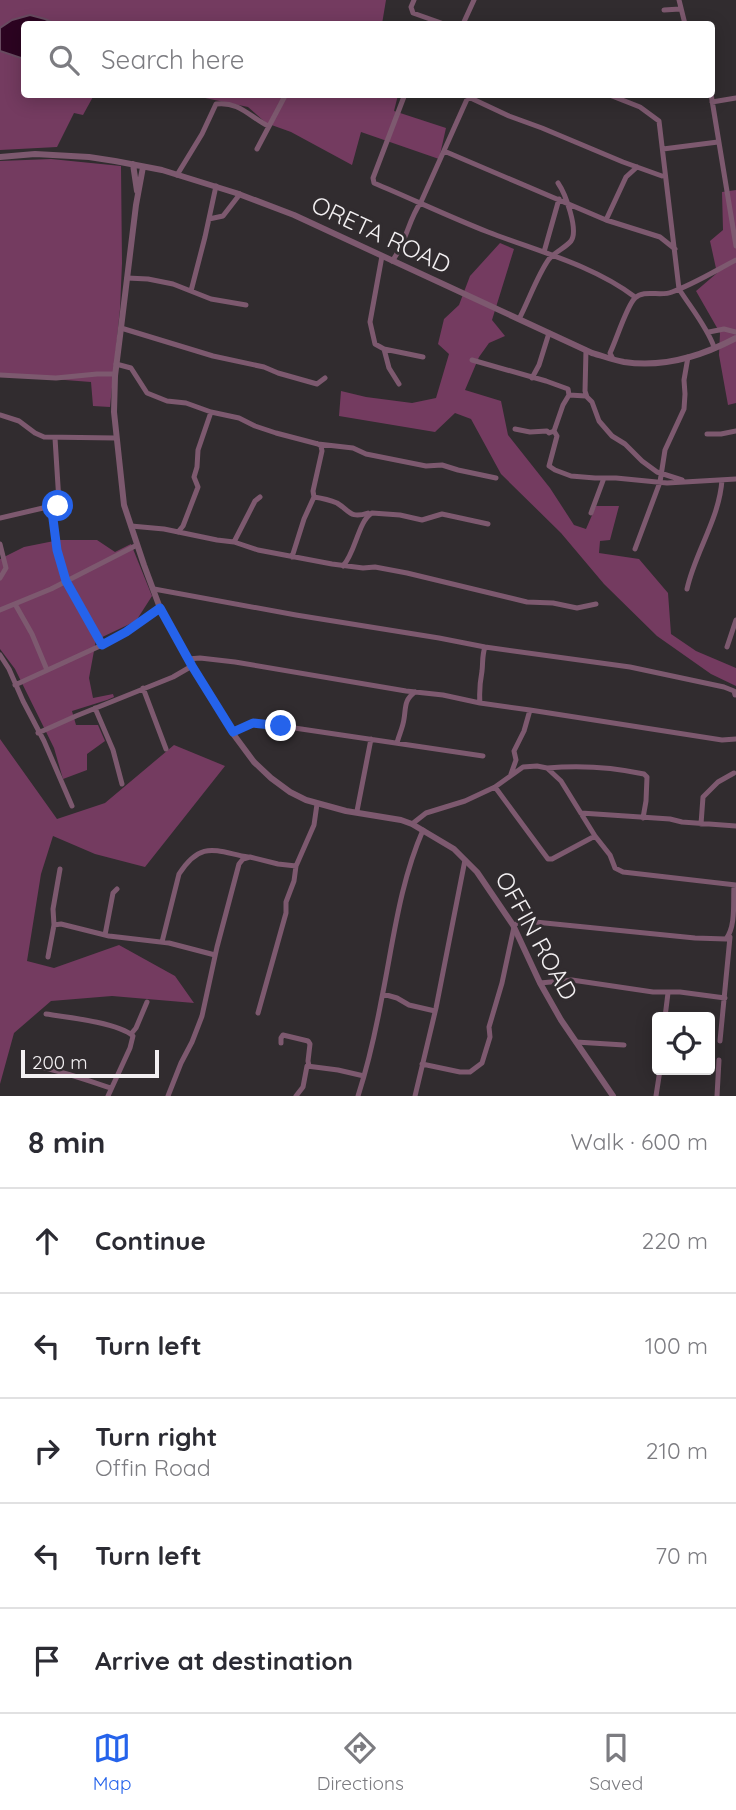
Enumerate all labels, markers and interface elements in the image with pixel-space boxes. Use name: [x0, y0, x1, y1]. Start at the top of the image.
search box: [21, 21, 715, 98]
icon: search: [45, 41, 83, 79]
text: Search here: [101, 43, 245, 76]
street label: ORETA ROAD: [307, 189, 456, 279]
route start: [42, 490, 73, 521]
route end: [265, 710, 296, 741]
street label: OFFIN ROAD: [489, 866, 585, 1005]
map controls: [652, 1012, 715, 1075]
button: locate: [652, 1012, 715, 1075]
scale bar: [21, 1047, 159, 1079]
text: 200 m: [32, 1050, 88, 1074]
text: 8 min: [28, 1123, 105, 1161]
text: Walk · 600 m: [570, 1127, 708, 1156]
icon: ahead: [28, 1222, 66, 1260]
text: Continue: [95, 1224, 206, 1257]
text: 220 m: [642, 1226, 708, 1255]
icon: left: [28, 1327, 66, 1365]
text: Turn left: [95, 1329, 202, 1362]
text: 100 m: [645, 1331, 708, 1360]
text: Turn right: [95, 1420, 217, 1453]
icon: right: [28, 1432, 66, 1470]
text: 210 m: [646, 1436, 708, 1465]
text: Offin Road: [95, 1453, 211, 1482]
icon: left: [28, 1537, 66, 1575]
text: Turn left: [95, 1539, 202, 1572]
text: 70 m: [655, 1541, 708, 1570]
icon: arrive: [28, 1642, 66, 1680]
text: Arrive at destination: [95, 1644, 353, 1677]
tab: Map: [93, 1729, 131, 1795]
tab: Directions: [317, 1729, 404, 1795]
tab: Saved: [589, 1729, 643, 1795]

